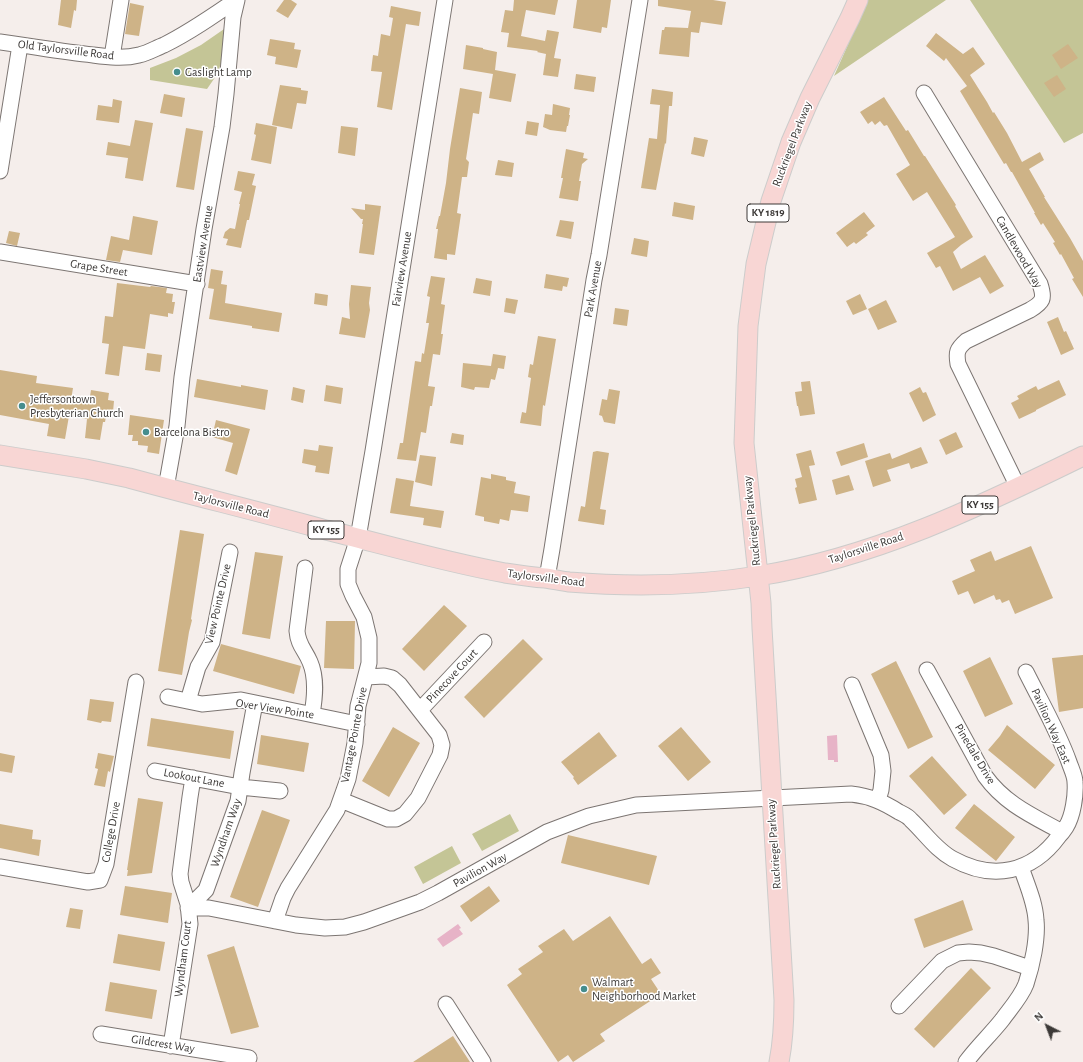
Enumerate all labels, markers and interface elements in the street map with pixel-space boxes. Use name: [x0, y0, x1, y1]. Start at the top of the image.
street label: Old Taylorsville Road: [17, 37, 115, 63]
place label: Gaslight Lamp: [185, 65, 252, 79]
marker: Gaslight Lamp: [172, 67, 182, 77]
street label: Ruckriegel Parkway: [769, 99, 815, 189]
street label: Eastview Avenue: [190, 204, 216, 284]
road number: KY 1819: [747, 204, 789, 222]
street label: Candlewood Way: [993, 213, 1045, 291]
street label: Fairview Avenue: [389, 230, 415, 308]
street label: Grape Street: [69, 256, 129, 280]
street label: Park Avenue: [581, 259, 605, 319]
place label: Jeffersontown Presbyterian Church: [30, 392, 124, 420]
marker: Jeffersontown Presbyterian Church: [17, 401, 27, 411]
place label: Barcelona Bistro: [154, 425, 230, 439]
marker: Barcelona Bistro: [141, 427, 151, 437]
street label: Ruckriegel Parkway: [740, 475, 764, 567]
street label: Taylorsville Road: [191, 489, 271, 521]
road number: KY 155: [962, 496, 998, 514]
road number: KY 155: [308, 521, 344, 539]
street label: Taylorsville Road: [827, 529, 905, 567]
street label: View Pointe Drive: [202, 562, 234, 646]
street label: Taylorsville Road: [506, 566, 586, 590]
street label: Pinecove Court: [423, 646, 481, 706]
street label: Vantage Pointe Drive: [338, 686, 370, 784]
street label: Pavilion Way East: [1028, 686, 1074, 766]
street label: Over View Pointe: [235, 696, 315, 722]
street label: Pinedale Drive: [951, 721, 999, 787]
street label: Lookout Lane: [162, 765, 226, 791]
street label: Wyndham Way: [208, 797, 244, 869]
street label: Ruckriegel Parkway: [764, 798, 784, 890]
street label: College Drive: [99, 800, 123, 864]
street label: Pavilion Way: [450, 849, 510, 891]
street label: Wyndham Court: [171, 920, 195, 998]
place label: Walmart Neighborhood Market: [592, 975, 696, 1003]
marker: Walmart Neighborhood Market: [579, 984, 589, 994]
north arrow: [1027, 1006, 1067, 1046]
text: N: [1032, 1010, 1045, 1023]
street label: Gildcrest Way: [130, 1032, 196, 1056]

